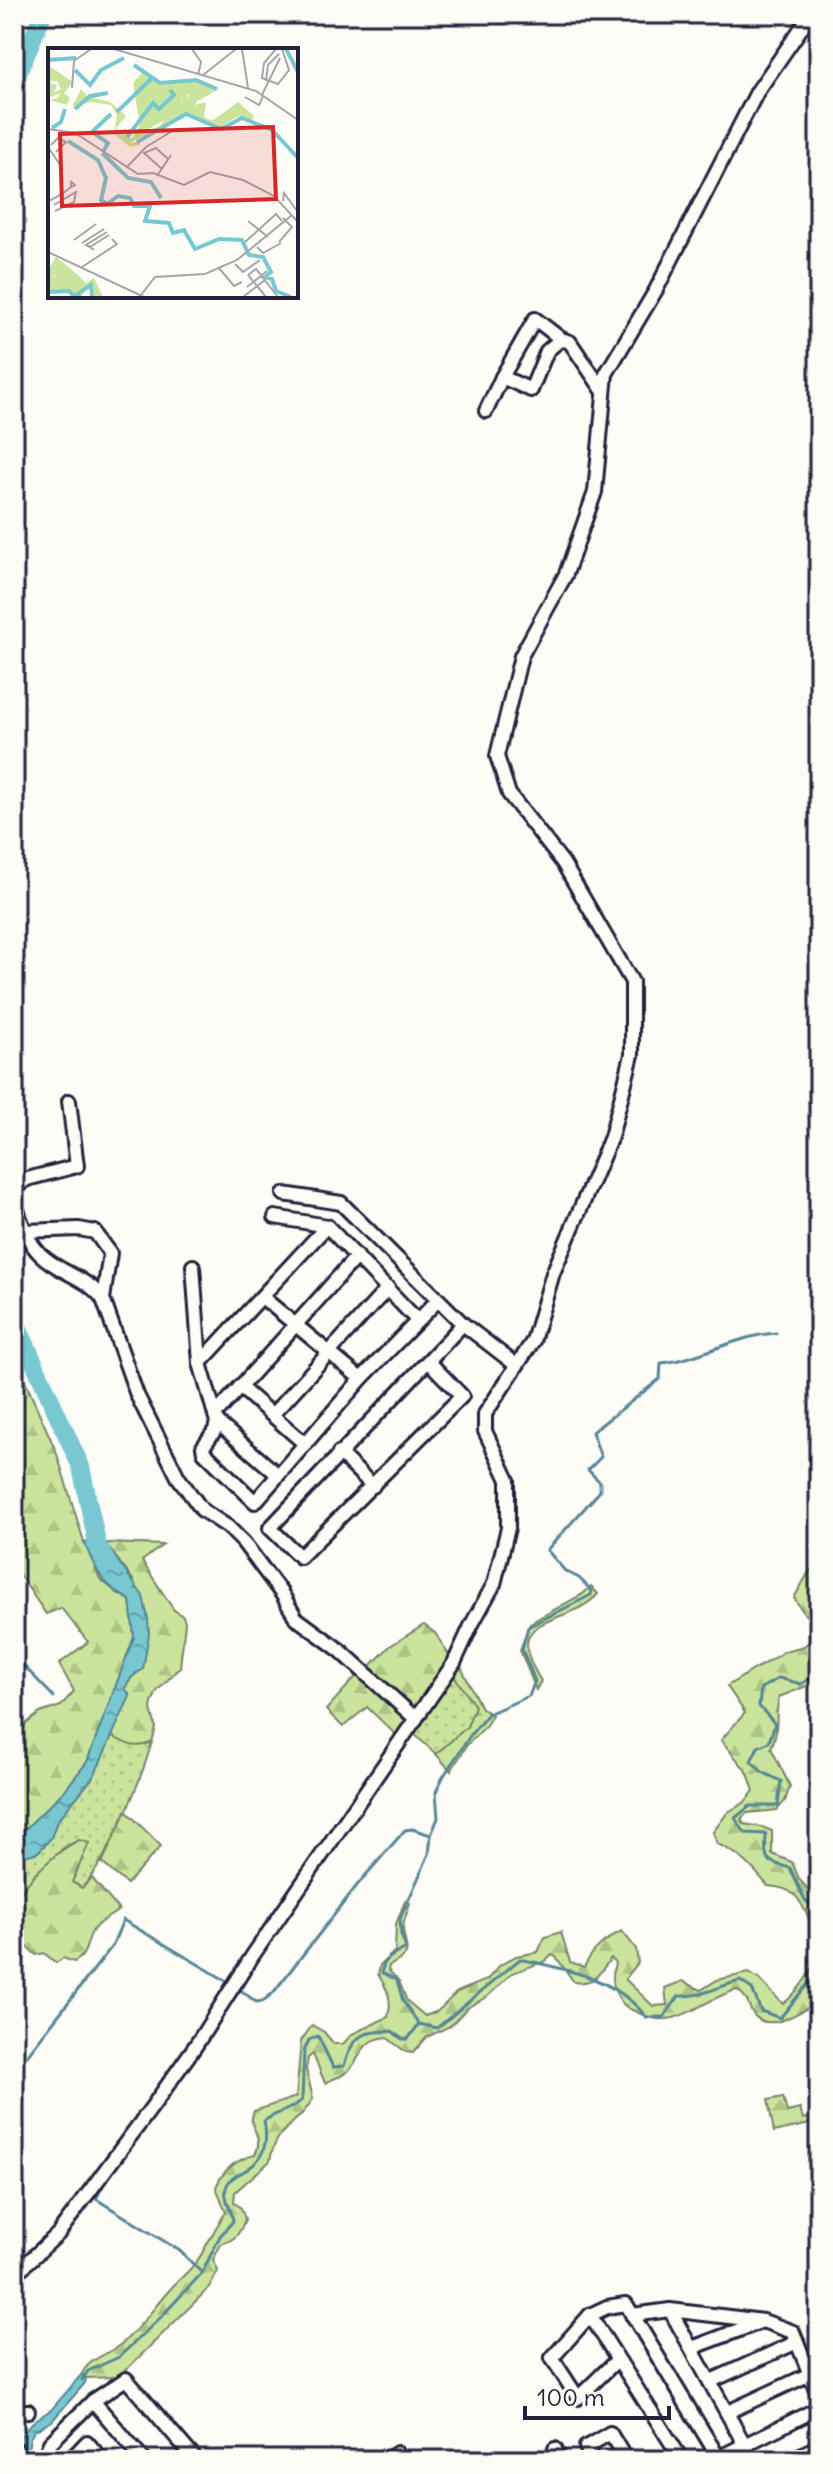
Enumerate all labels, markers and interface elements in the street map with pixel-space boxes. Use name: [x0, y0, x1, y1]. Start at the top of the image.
inset map: [48, 48, 298, 298]
scale bar: [525, 2370, 669, 2420]
text: 100 m: [537, 2382, 605, 2412]

